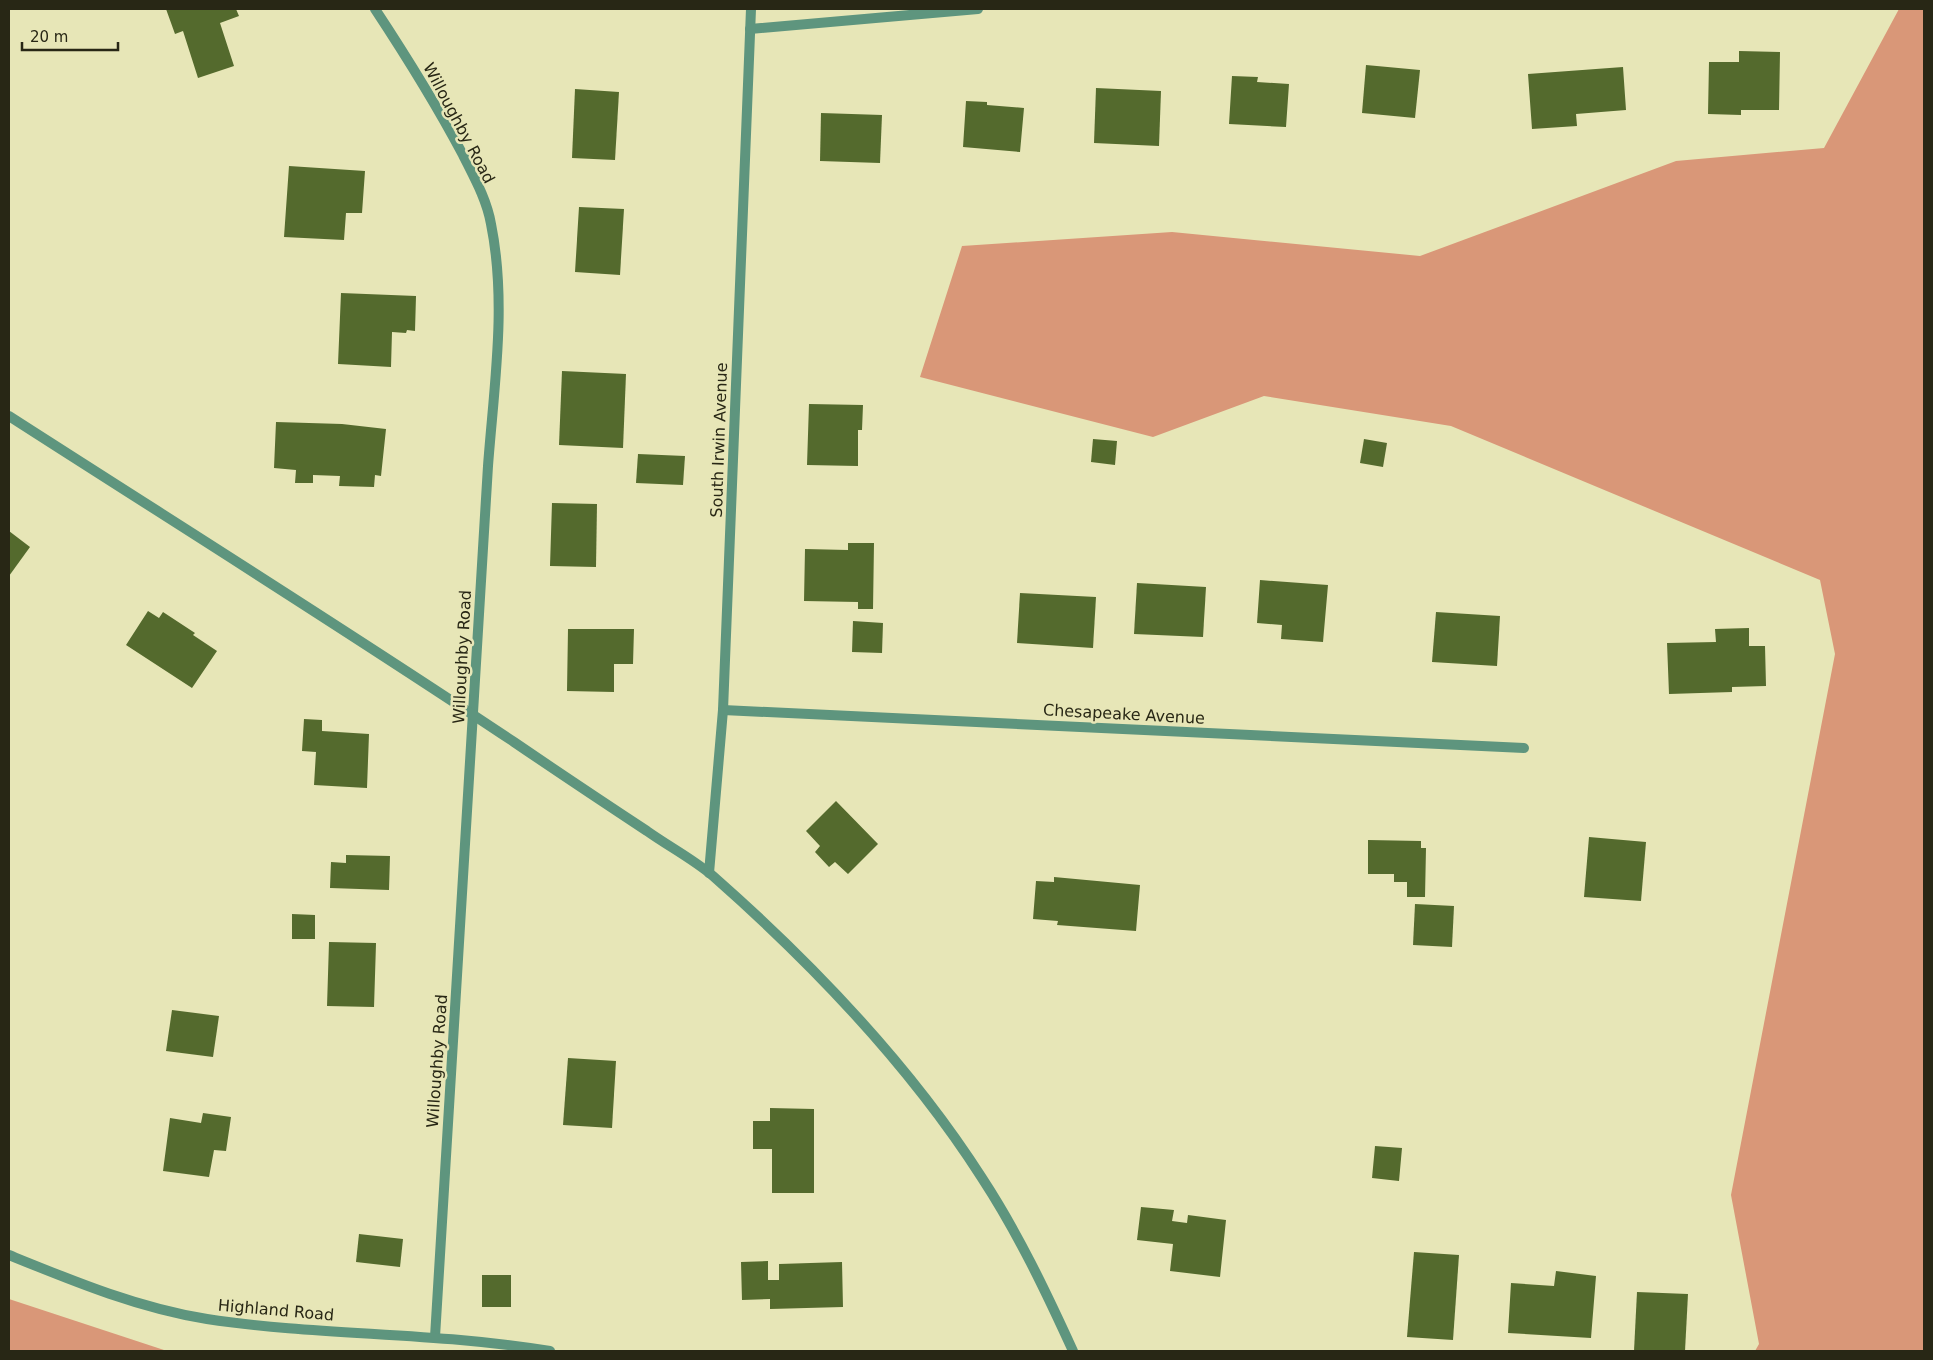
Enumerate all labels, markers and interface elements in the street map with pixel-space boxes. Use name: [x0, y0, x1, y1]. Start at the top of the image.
scale bar: [22, 20, 119, 52]
text: 20 m: [30, 28, 68, 46]
street label: Willoughby Road: [419, 59, 499, 187]
street label: South Irwin Avenue: [707, 362, 731, 518]
street label: Willoughby Road: [449, 590, 475, 724]
street label: Chesapeake Avenue: [1043, 700, 1205, 728]
street label: Willoughby Road: [423, 994, 451, 1128]
street label: Highland Road: [217, 1295, 335, 1325]

